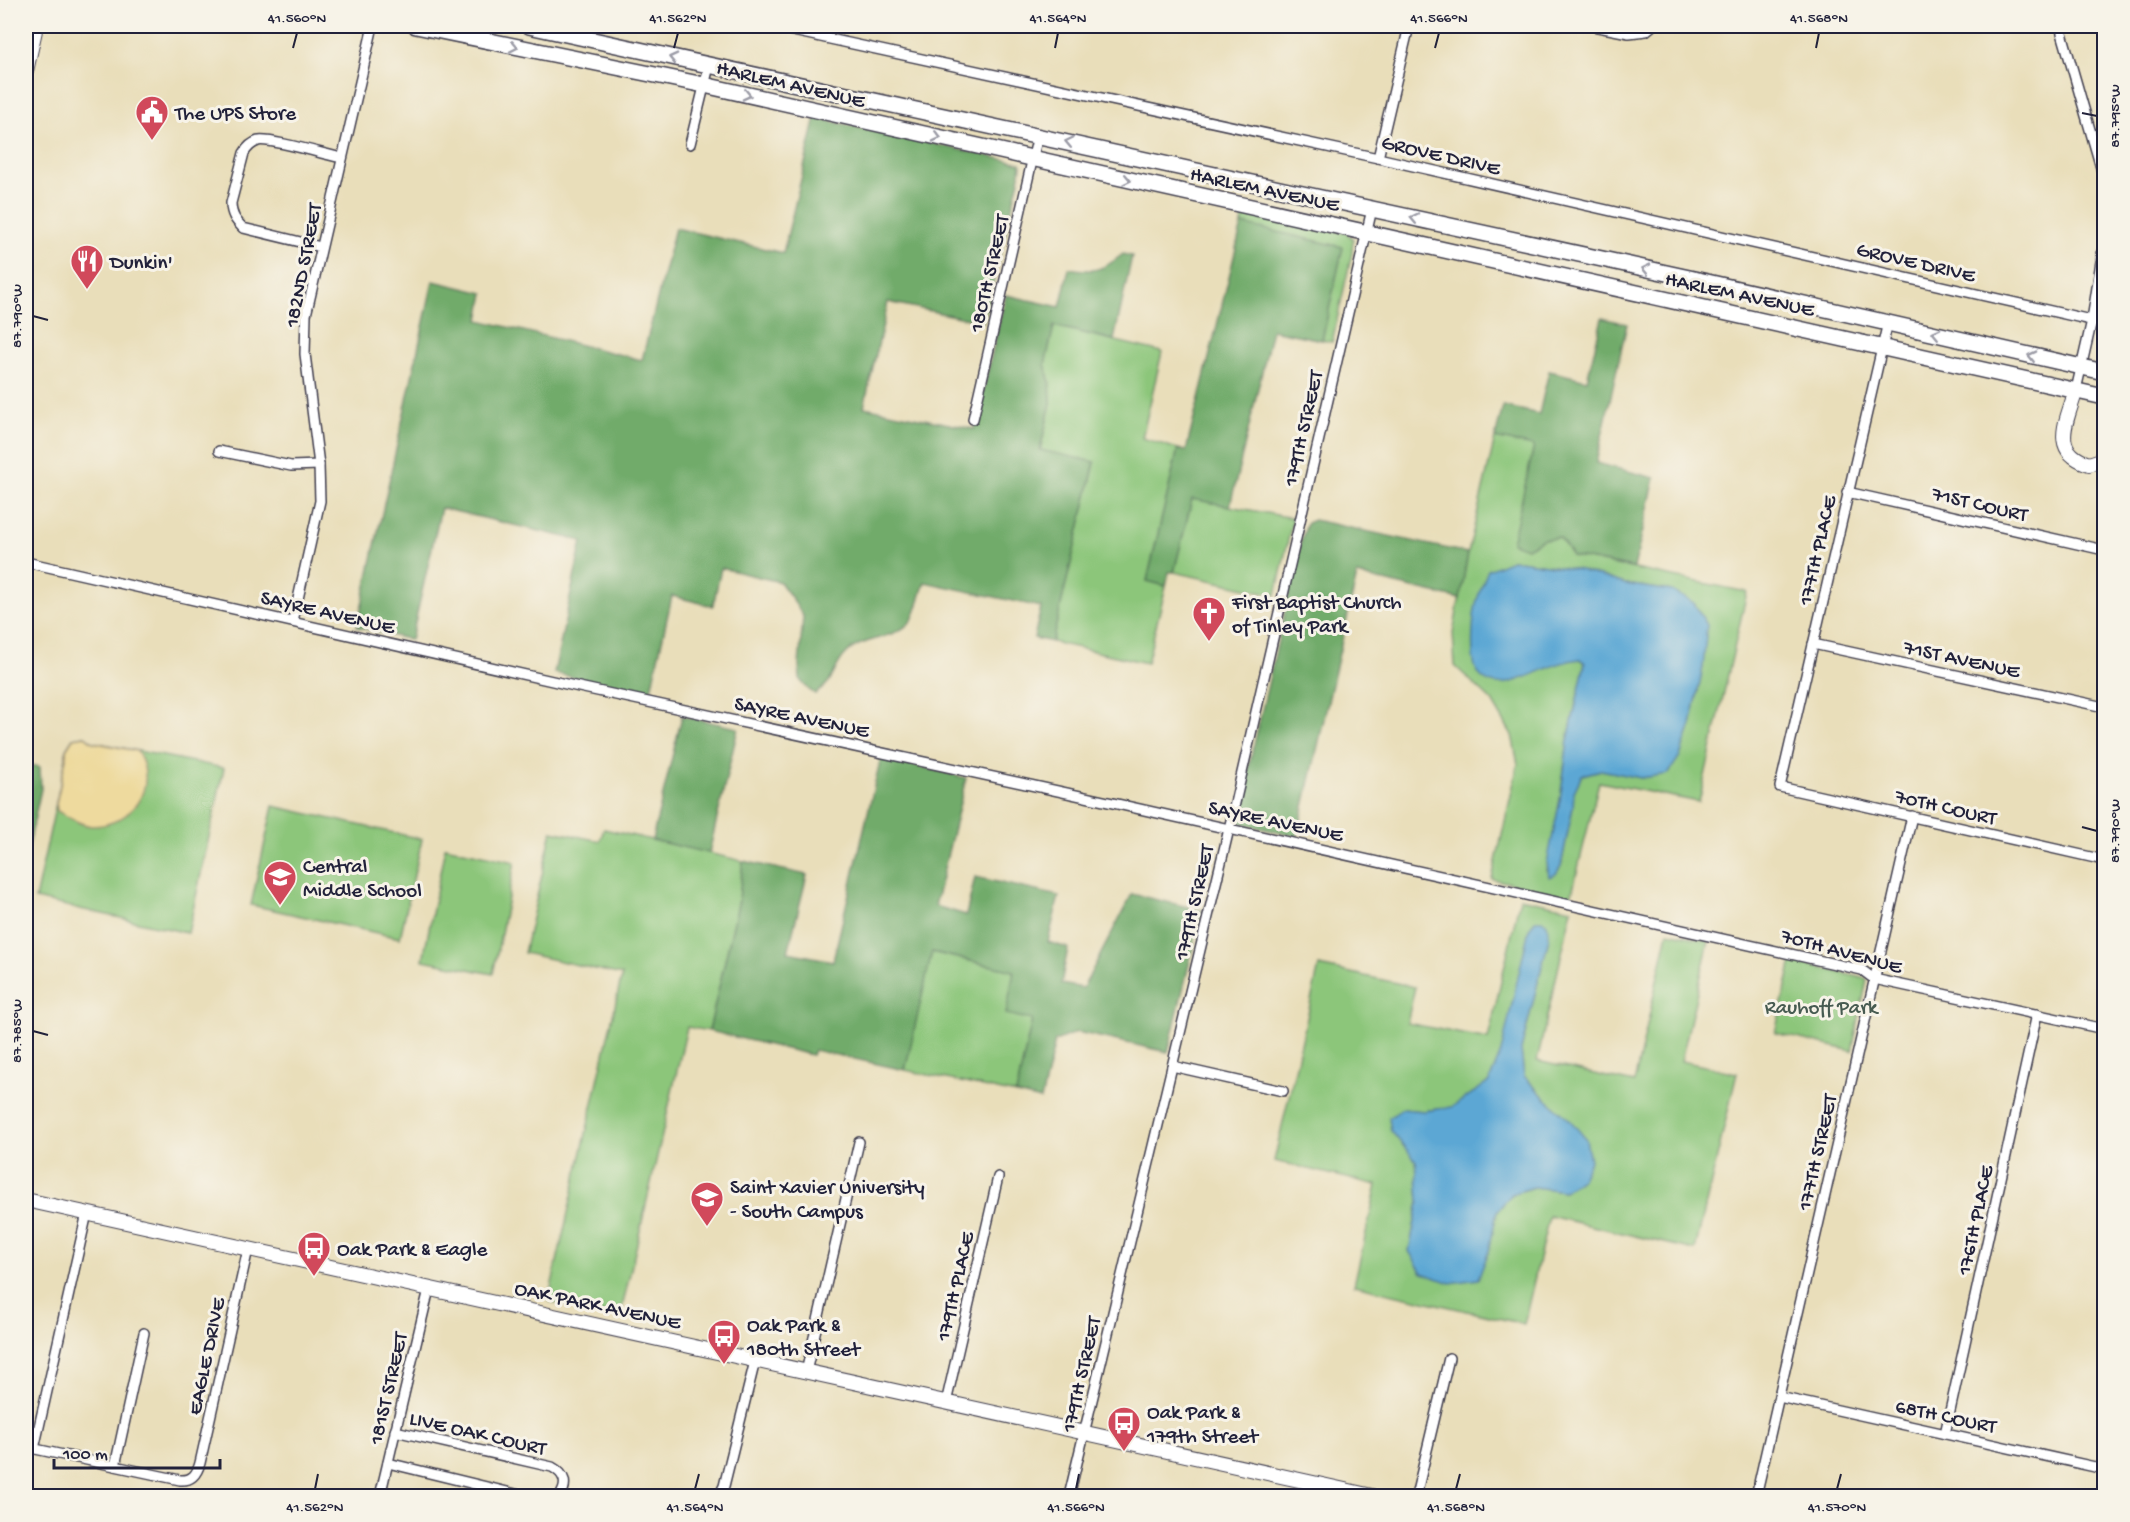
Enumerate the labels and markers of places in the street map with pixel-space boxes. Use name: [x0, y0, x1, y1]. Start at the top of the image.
public building icon: The UPS Store: [134, 94, 170, 141]
place label: The UPS Store: [174, 103, 297, 128]
restaurant icon: Dunkin': [69, 243, 105, 290]
place label: Dunkin': [108, 252, 173, 277]
place label: First Baptist Church of Tinley Park: [1231, 592, 1402, 641]
church icon: First Baptist Church of Tinley Park: [1191, 595, 1227, 642]
place label: Central Middle School: [303, 856, 422, 905]
school or university icon: Central Middle School: [262, 859, 298, 906]
place label: Saint Xavier University - South Campus: [730, 1177, 925, 1226]
school or university icon: Saint Xavier University - South Campus: [689, 1180, 725, 1227]
bus stop icon: Oak Park & Eagle: [296, 1230, 332, 1277]
place label: Oak Park & Eagle: [337, 1239, 489, 1264]
place label: Oak Park & 180th Street: [746, 1315, 862, 1364]
bus stop icon: Oak Park & 180th Street: [706, 1318, 742, 1365]
place label: Oak Park & 179th Street: [1146, 1402, 1260, 1451]
bus stop icon: Oak Park & 179th Street: [1106, 1405, 1142, 1452]

